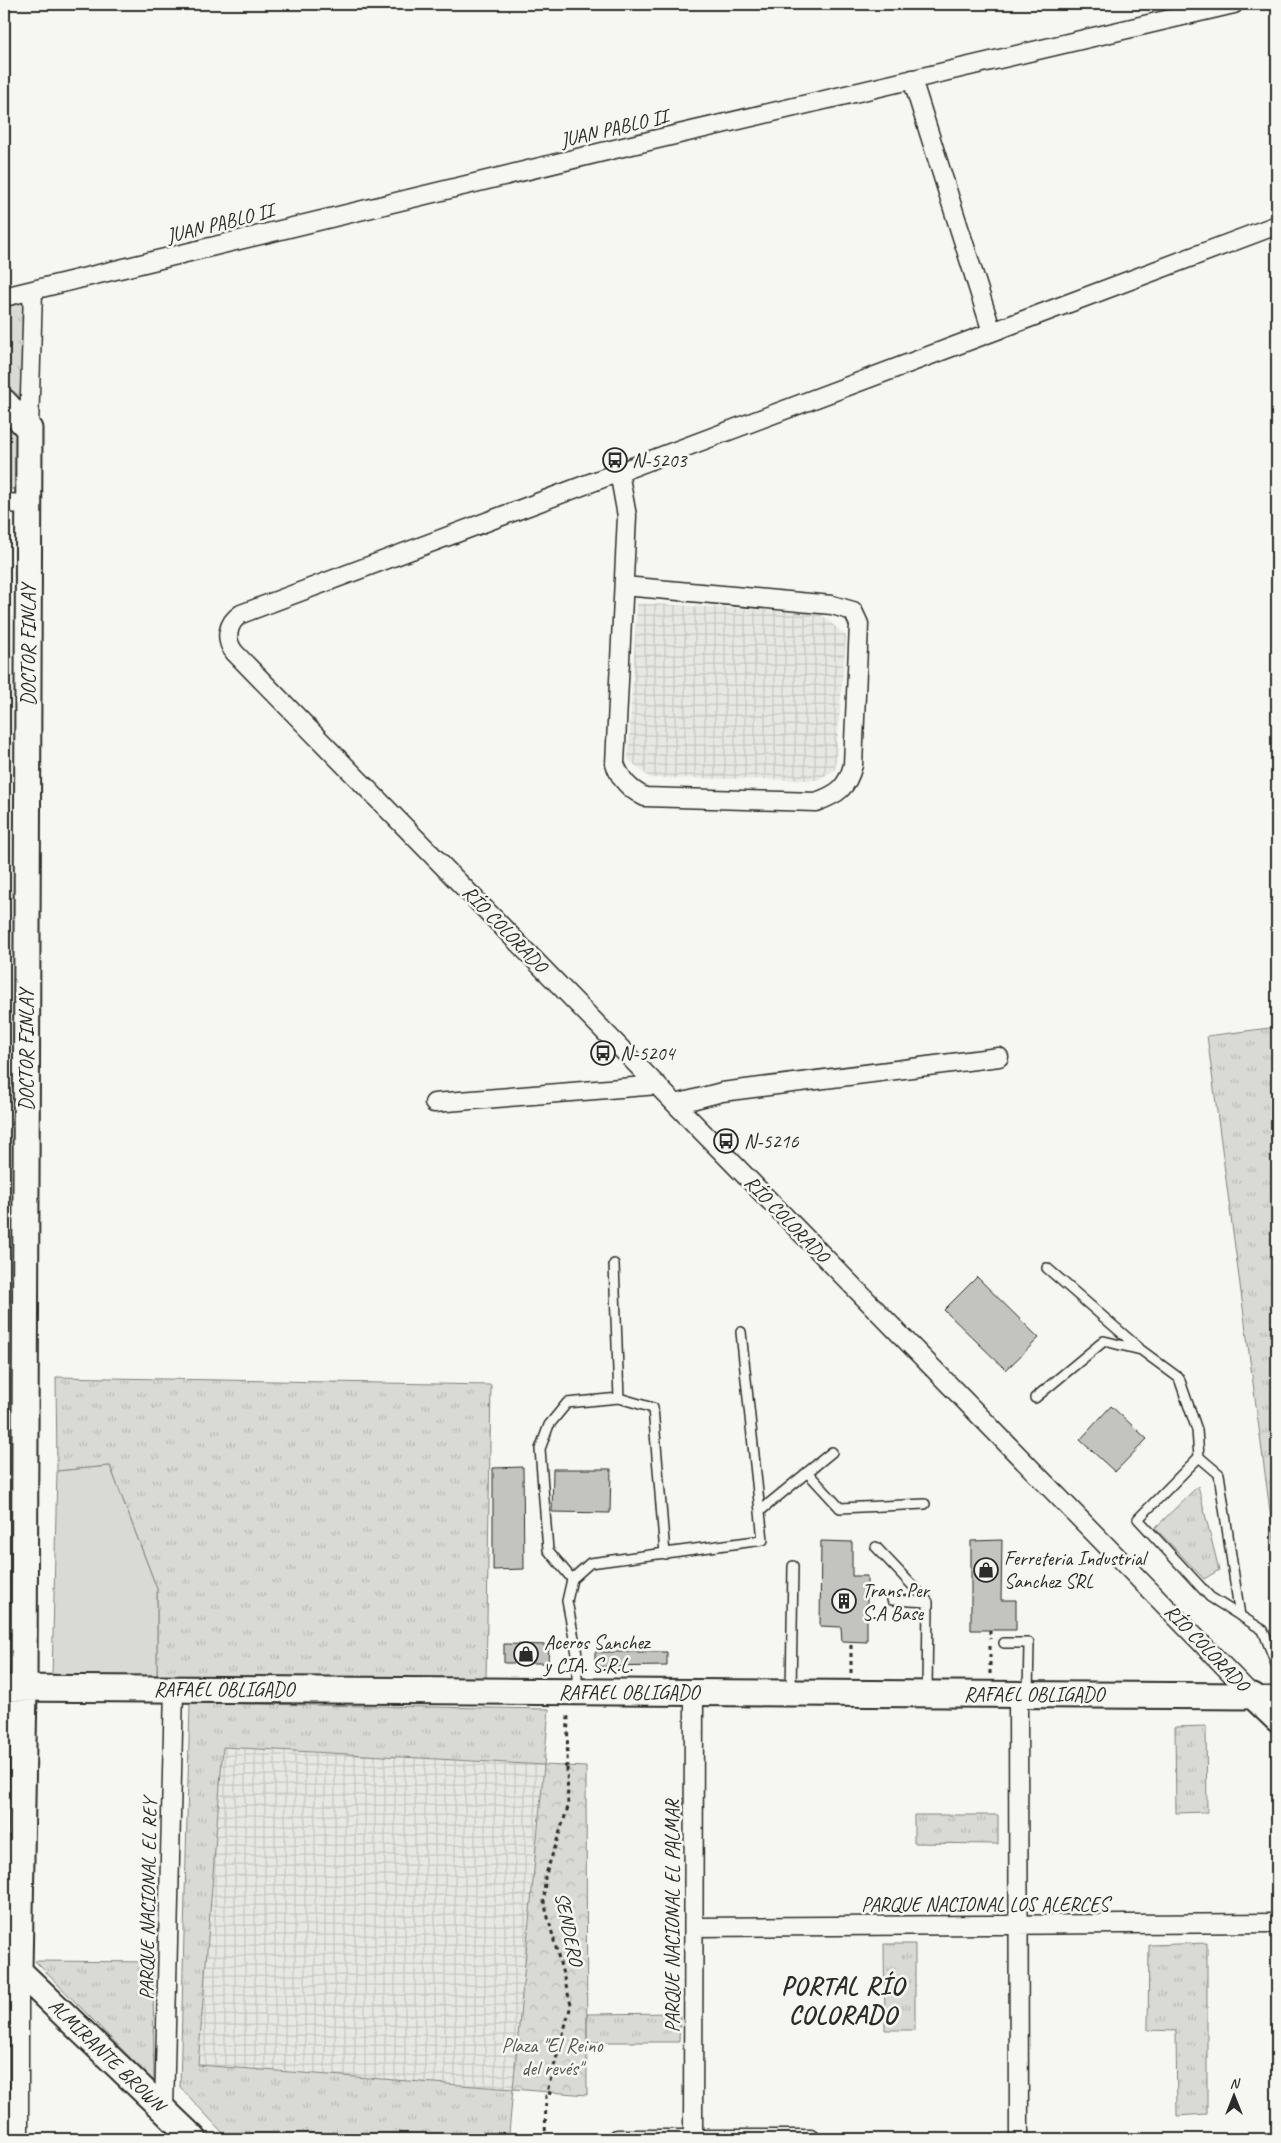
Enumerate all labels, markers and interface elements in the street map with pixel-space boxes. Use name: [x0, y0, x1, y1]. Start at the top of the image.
street label: JUAN PABLO II: [557, 103, 674, 153]
street label: JUAN PABLO II: [163, 197, 280, 249]
bus stop icon: N-5203: [602, 447, 628, 473]
place label: N-5203: [632, 448, 688, 473]
street label: DOCTOR FINLAY: [16, 581, 41, 706]
street label: RÍO COLORADO: [457, 880, 554, 979]
street label: DOCTOR FINLAY: [14, 986, 39, 1111]
bus stop icon: N-5204: [590, 1040, 616, 1066]
place label: N-5204: [620, 1041, 676, 1066]
bus stop icon: N-5216: [713, 1128, 739, 1154]
place label: N-5216: [744, 1129, 799, 1154]
street label: RÍO COLORADO: [739, 1170, 836, 1269]
place label: Ferreteria Industrial Sanchez SRL: [1004, 1546, 1149, 1594]
shop icon: Ferreteria Industrial Sanchez SRL: [973, 1557, 999, 1583]
place label: Trans Per S.A Base: [862, 1578, 931, 1626]
building icon: Trans Per S.A Base: [831, 1588, 857, 1614]
street label: RÍO COLORADO: [1159, 1599, 1256, 1698]
place label: Aceros Sanchez y CIA. S.R.L.: [543, 1630, 652, 1678]
shop icon: Aceros Sanchez y CIA. S.R.L.: [513, 1641, 539, 1667]
street label: RAFAEL OBLIGADO: [154, 1677, 296, 1702]
street label: RAFAEL OBLIGADO: [559, 1680, 701, 1705]
street label: RAFAEL OBLIGADO: [964, 1682, 1106, 1707]
street label: PARQUE NACIONAL EL REY: [134, 1794, 162, 2000]
street label: PARQUE NACIONAL EL PALMAR: [660, 1798, 685, 2032]
street label: SENDERO: [549, 1890, 589, 1970]
street label: PARQUE NACIONAL LOS ALERCES: [861, 1892, 1113, 1917]
district label: PORTAL RÍO COLORADO: [781, 1970, 907, 2031]
street label: ALMIRANTE BROWN: [43, 1993, 172, 2119]
park label: Plaza "El Reino del revés": [501, 2033, 604, 2081]
north arrow: [1208, 2070, 1258, 2120]
text: N: [1230, 2075, 1241, 2092]

